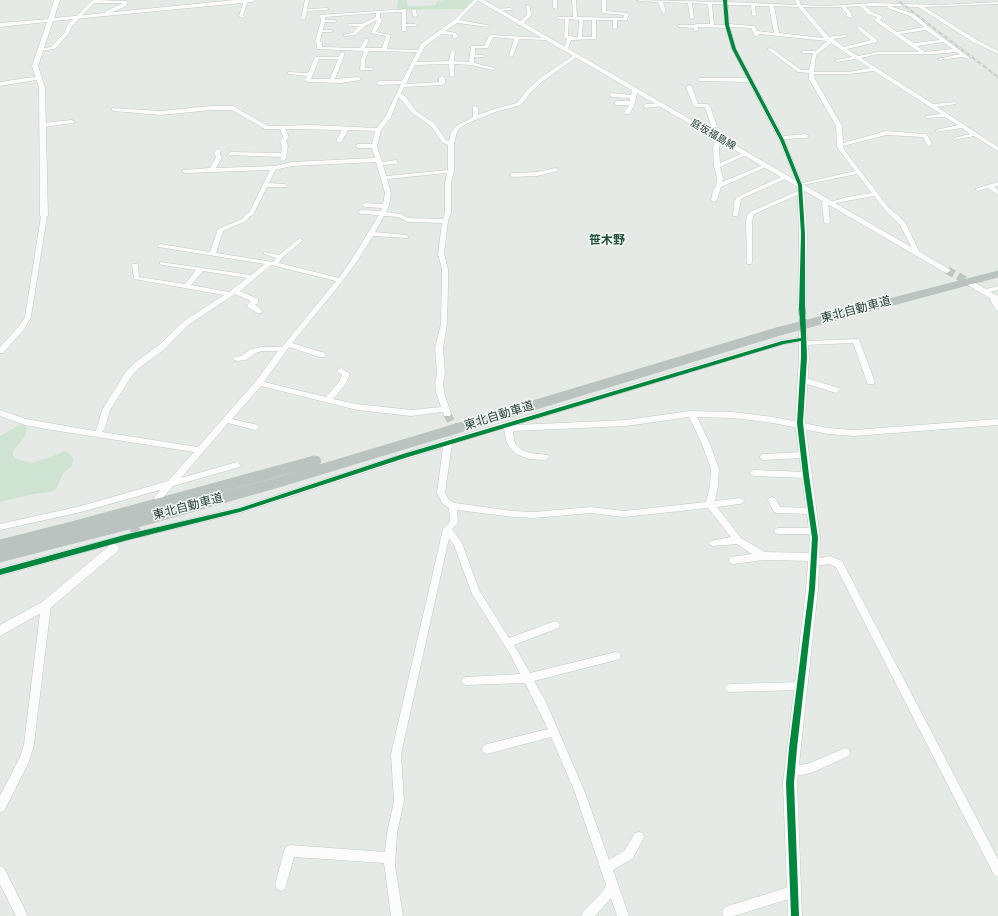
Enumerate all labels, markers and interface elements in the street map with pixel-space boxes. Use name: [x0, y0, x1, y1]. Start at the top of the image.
street label: 庭坂福島線: [688, 117, 738, 153]
district label: 笹木野: [589, 234, 625, 248]
street label: 東北自動車道: [819, 294, 893, 326]
street label: 東北自動車道: [462, 399, 536, 433]
street label: 東北自動車道: [151, 491, 225, 523]

